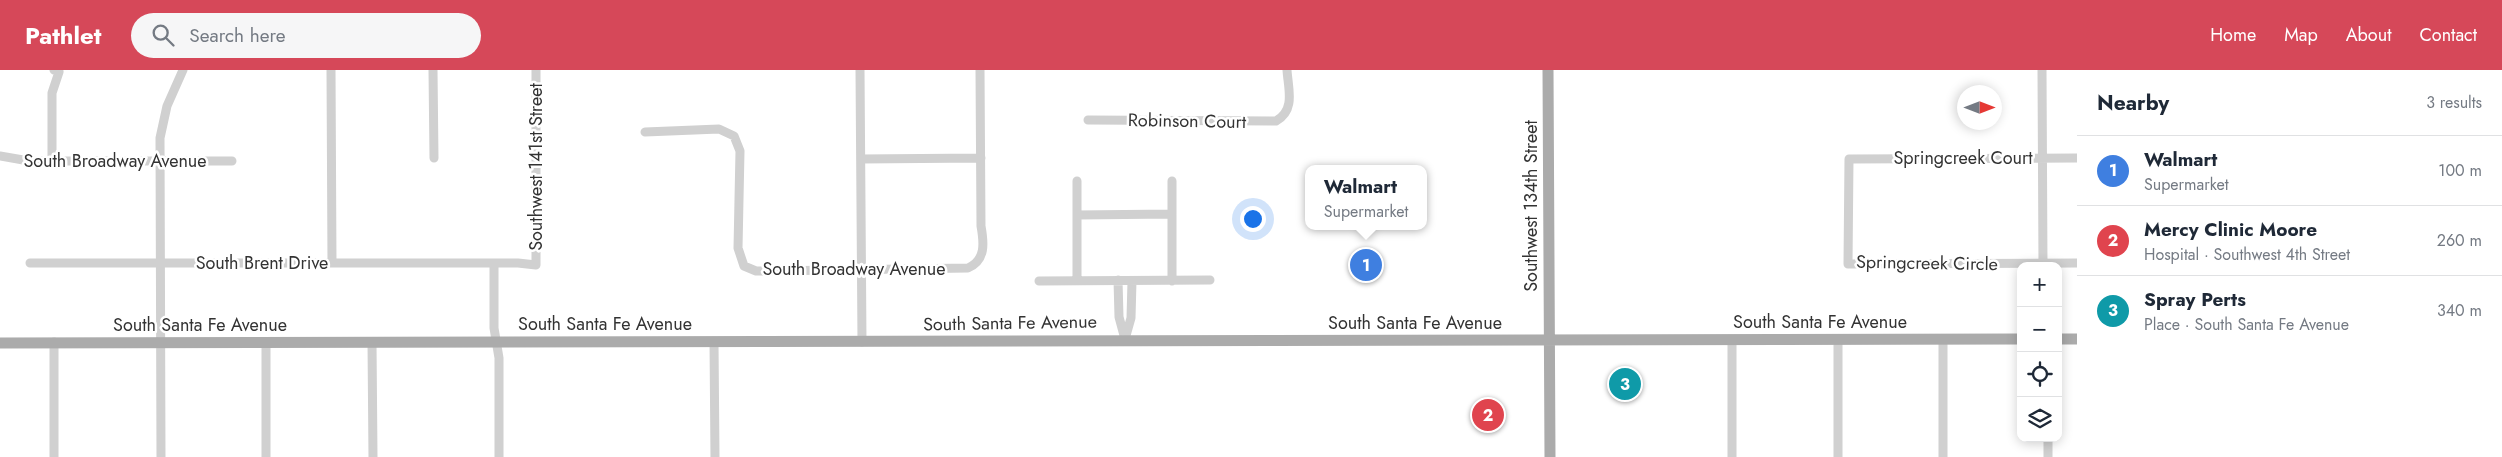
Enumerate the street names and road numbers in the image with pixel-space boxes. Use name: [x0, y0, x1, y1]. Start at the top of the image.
street label: Southwest 141st Street: [523, 82, 549, 251]
street label: Robinson Court: [1128, 107, 1247, 135]
street label: Southwest 134th Street: [1518, 120, 1544, 292]
street label: Springcreek Court: [1893, 145, 2033, 171]
street label: South Broadway Avenue: [23, 148, 207, 174]
street label: Springcreek Circle: [1856, 249, 1998, 277]
street label: South Brent Drive: [196, 250, 328, 276]
street label: South Broadway Avenue: [762, 256, 946, 282]
street label: South Santa Fe Avenue: [923, 308, 1097, 338]
street label: South Santa Fe Avenue: [1733, 309, 1907, 335]
street label: South Santa Fe Avenue: [1328, 310, 1502, 336]
street label: South Santa Fe Avenue: [518, 311, 692, 337]
street label: South Santa Fe Avenue: [113, 312, 287, 338]

